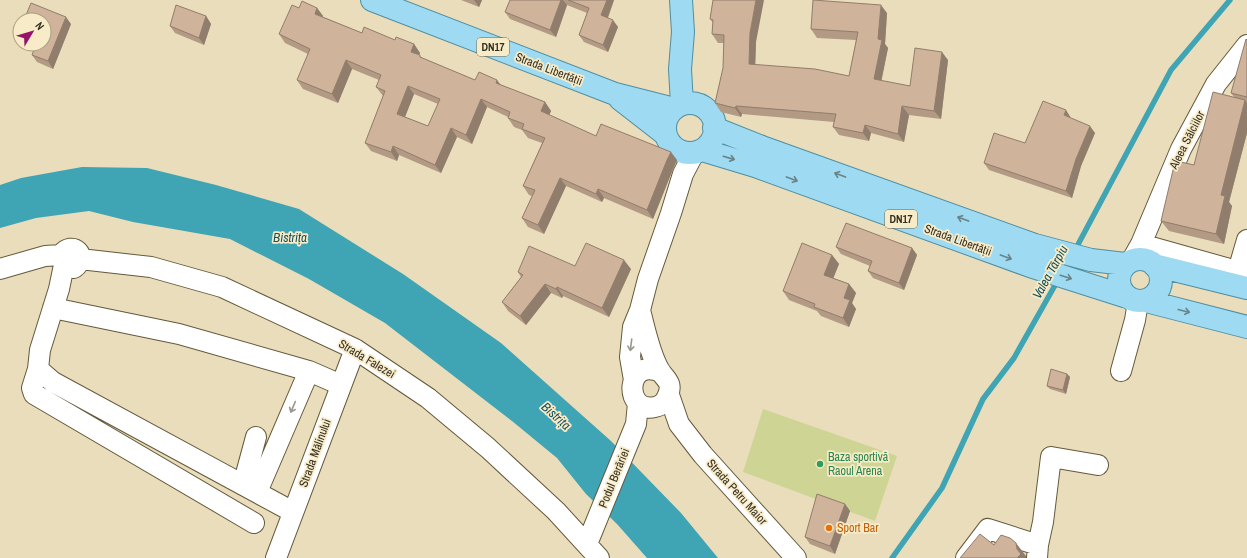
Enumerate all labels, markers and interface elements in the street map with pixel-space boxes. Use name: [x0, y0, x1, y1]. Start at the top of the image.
north arrow: [12, 12, 52, 52]
text: N: [32, 19, 47, 33]
road number: DN17: [477, 38, 509, 56]
street label: Strada Libertății: [513, 49, 585, 89]
street label: Aleea Sălciilor: [1165, 107, 1209, 173]
one-way arrow: [722, 155, 735, 162]
one-way arrow: [835, 170, 847, 178]
one-way arrow: [785, 176, 798, 183]
road number: DN17: [885, 210, 917, 228]
one-way arrow: [956, 215, 969, 222]
street label: Strada Libertății: [922, 220, 994, 260]
water label: Bistrița: [273, 229, 307, 246]
water label: Valea Tărpiu: [1028, 242, 1072, 302]
one-way arrow: [1000, 254, 1012, 262]
one-way arrow: [1060, 274, 1072, 282]
one-way arrow: [1177, 308, 1190, 315]
street label: Strada Falezei: [336, 336, 398, 382]
one-way arrow: [628, 338, 635, 351]
water label: Bistrița: [538, 398, 574, 434]
one-way arrow: [289, 400, 297, 412]
street label: Strada Mălinului: [295, 417, 335, 489]
street label: Podul Berăriei: [595, 446, 633, 510]
place label: Baza sportivă Raoul Arena: [828, 449, 889, 479]
street label: Strada Petru Maior: [703, 456, 771, 529]
marker: Baza sportivă Raoul Arena: [815, 459, 825, 469]
place label: Sport Bar: [837, 520, 879, 536]
marker: Sport Bar: [824, 523, 834, 533]

